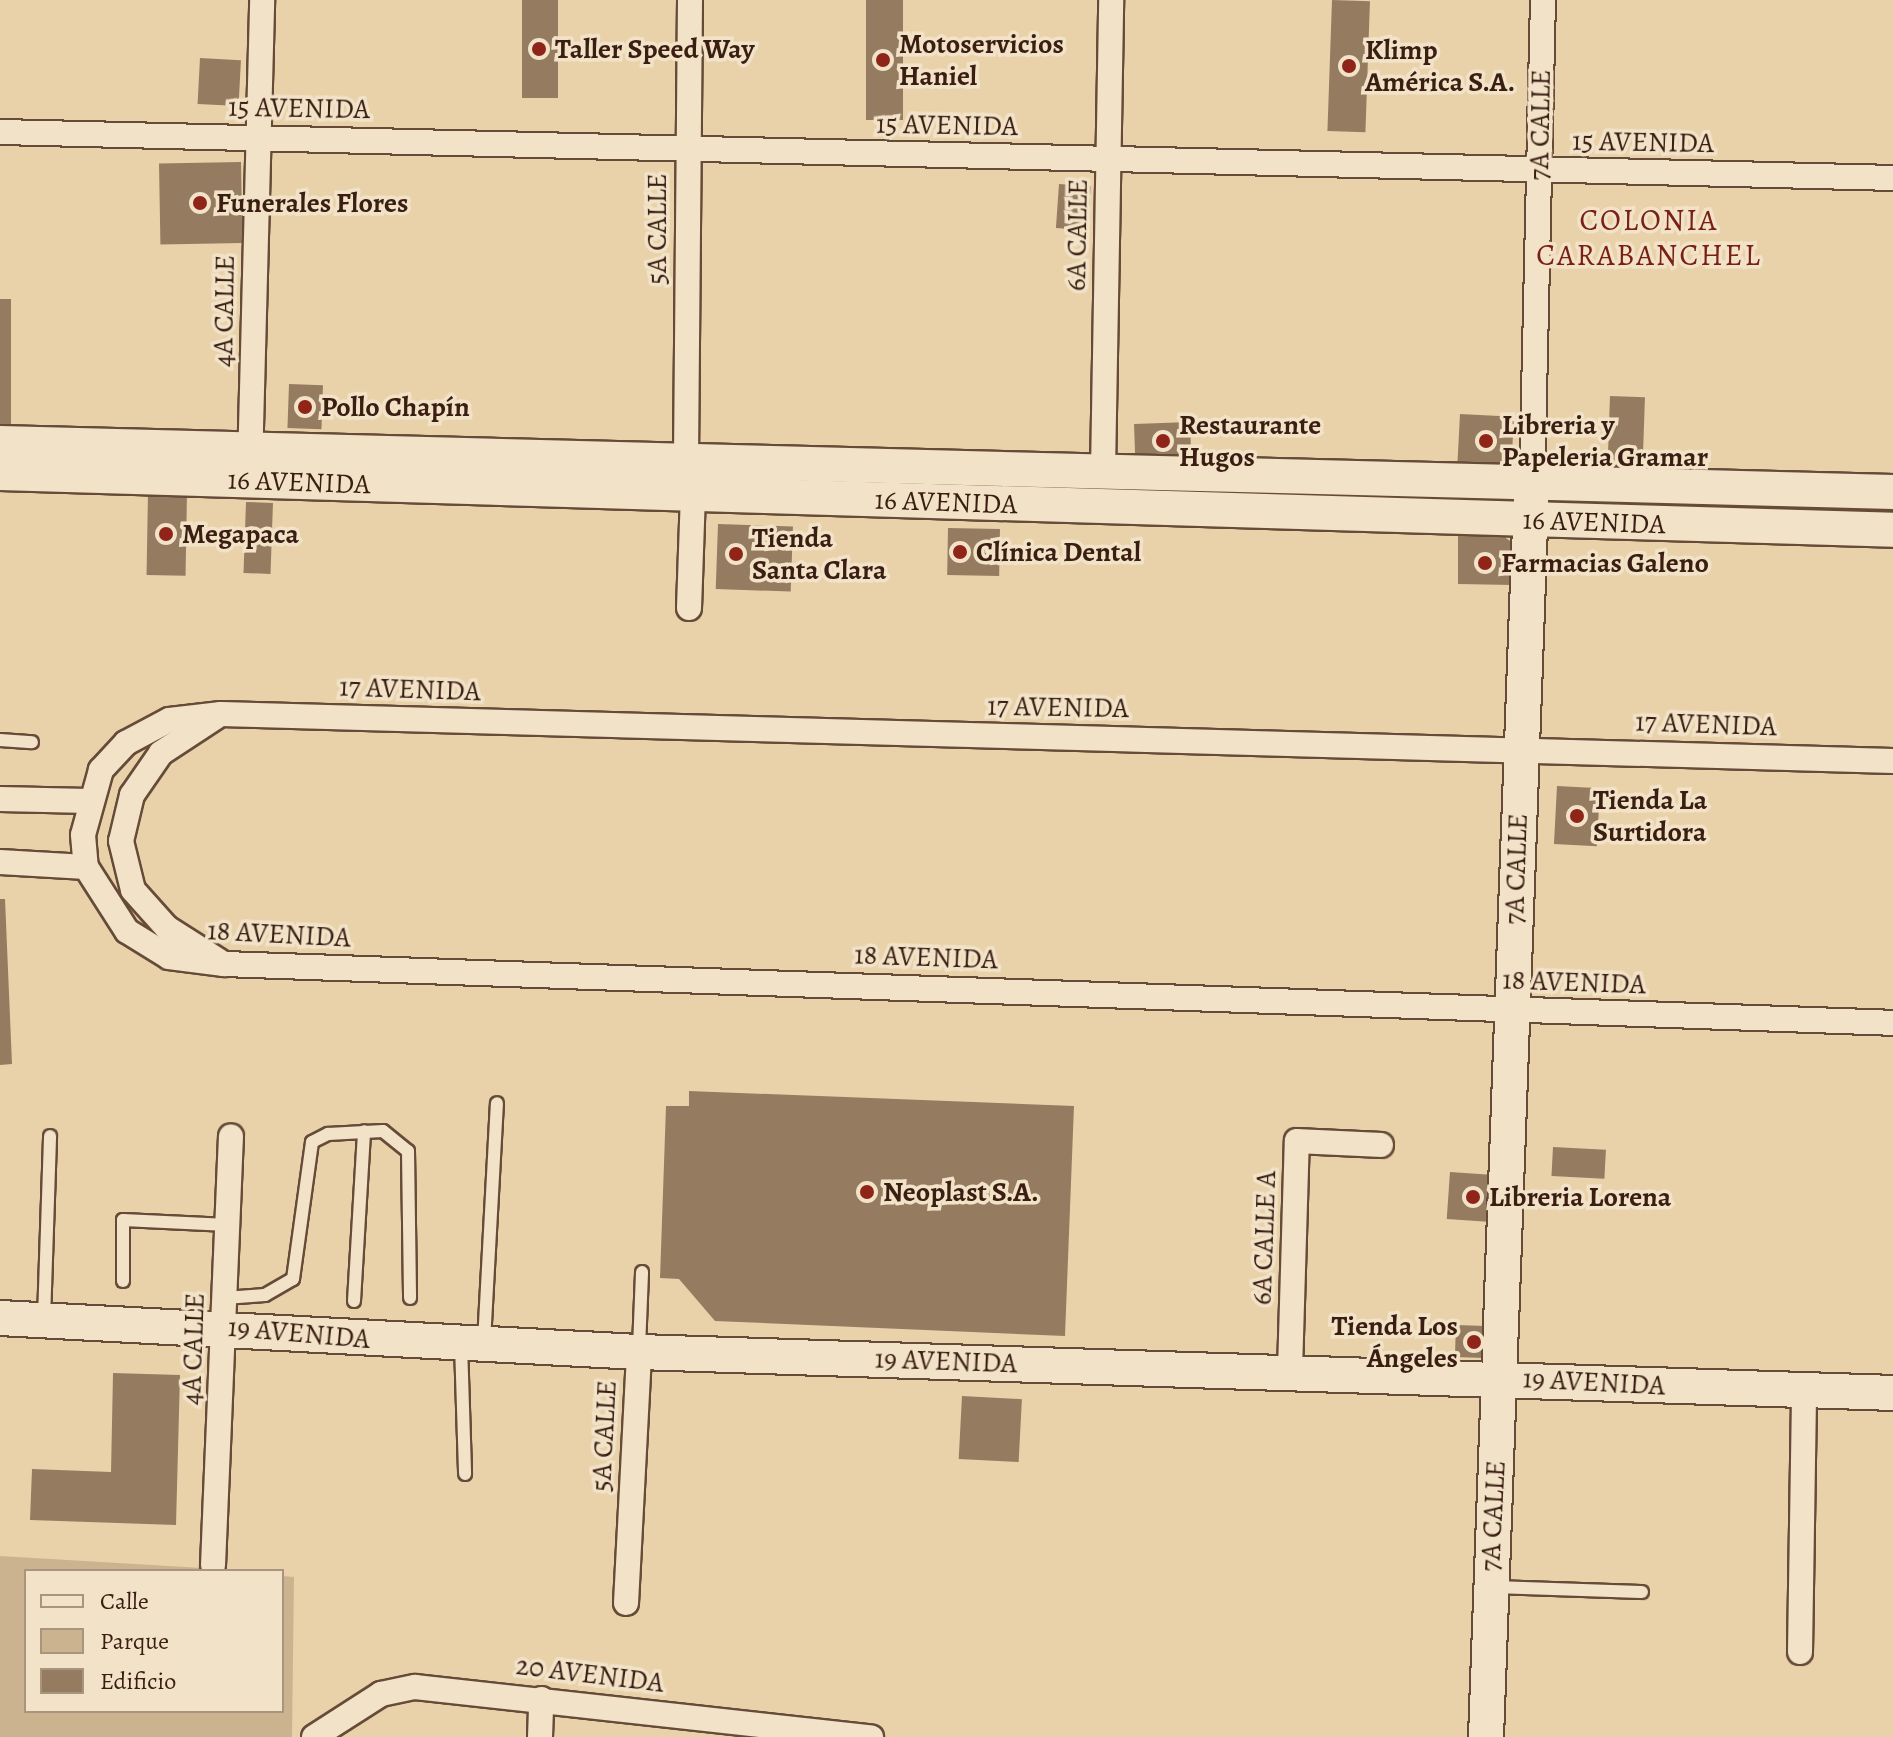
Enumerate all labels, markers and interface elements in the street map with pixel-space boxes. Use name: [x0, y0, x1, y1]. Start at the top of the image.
place label: Motoservicios Haniel: [899, 27, 1064, 93]
place label: Taller Speed Way: [555, 32, 754, 66]
place label: Klimp América S.A.: [1365, 33, 1515, 99]
marker: Taller Speed Way: [530, 40, 548, 58]
marker: Motoservicios Haniel: [874, 51, 892, 69]
marker: Klimp América S.A.: [1340, 57, 1358, 75]
street label: 7A CALLE: [1522, 69, 1558, 181]
street label: 15 AVENIDA: [228, 90, 370, 126]
street label: 15 AVENIDA: [876, 107, 1018, 143]
street label: 15 AVENIDA: [1572, 124, 1714, 160]
street label: 5A CALLE: [640, 173, 674, 285]
street label: 6A CALLE: [1059, 178, 1095, 292]
place label: Funerales Flores: [216, 186, 408, 220]
marker: Funerales Flores: [191, 194, 209, 212]
district label: COLONIA CARABANCHEL: [1536, 202, 1762, 272]
street label: 4A CALLE: [206, 255, 242, 367]
place label: Pollo Chapín: [321, 390, 470, 424]
marker: Pollo Chapín: [296, 398, 314, 416]
place label: Restaurante Hugos: [1179, 408, 1321, 474]
place label: Libreria y Papeleria Gramar: [1502, 408, 1708, 474]
marker: Restaurante Hugos: [1154, 432, 1172, 450]
marker: Libreria y Papeleria Gramar: [1477, 432, 1495, 450]
street label: 16 AVENIDA: [227, 463, 371, 501]
street label: 16 AVENIDA: [874, 483, 1018, 521]
street label: 16 AVENIDA: [1522, 503, 1666, 541]
place label: Megapaca: [182, 517, 299, 551]
place label: Tienda Santa Clara: [752, 521, 887, 587]
marker: Megapaca: [157, 525, 175, 543]
place label: Clínica Dental: [976, 535, 1141, 569]
marker: Clínica Dental: [951, 543, 969, 561]
marker: Tienda Santa Clara: [727, 545, 745, 563]
place label: Farmacias Galeno: [1501, 546, 1709, 580]
marker: Farmacias Galeno: [1476, 554, 1494, 572]
street label: 17 AVENIDA: [339, 670, 481, 708]
street label: 17 AVENIDA: [987, 689, 1129, 725]
street label: 17 AVENIDA: [1635, 705, 1777, 743]
place label: Tienda La Surtidora: [1593, 783, 1707, 849]
marker: Tienda La Surtidora: [1568, 807, 1586, 825]
street label: 7A CALLE: [1497, 813, 1535, 925]
street label: 18 AVENIDA: [206, 913, 352, 955]
street label: 18 AVENIDA: [854, 938, 998, 976]
street label: 18 AVENIDA: [1502, 963, 1646, 1001]
street label: 6A CALLE A: [1245, 1170, 1283, 1306]
place label: Neoplast S.A.: [883, 1175, 1039, 1209]
place label: Libreria Lorena: [1489, 1180, 1671, 1214]
marker: Neoplast S.A.: [858, 1183, 876, 1201]
marker: Libreria Lorena: [1464, 1188, 1482, 1206]
street label: 4A CALLE: [174, 1292, 212, 1406]
place label: Tienda Los Ángeles: [1331, 1309, 1458, 1375]
street label: 19 AVENIDA: [226, 1310, 372, 1356]
marker: Tienda Los Ángeles: [1465, 1333, 1483, 1351]
street label: 19 AVENIDA: [874, 1342, 1018, 1380]
street label: 19 AVENIDA: [1522, 1361, 1666, 1403]
street label: 5A CALLE: [584, 1379, 624, 1493]
street label: 7A CALLE: [1473, 1460, 1513, 1572]
legend: [24, 1569, 284, 1713]
text: Calle: [100, 1585, 149, 1617]
text: Parque: [100, 1625, 169, 1657]
street label: 20 AVENIDA: [514, 1648, 666, 1700]
text: Edificio: [100, 1665, 176, 1697]

